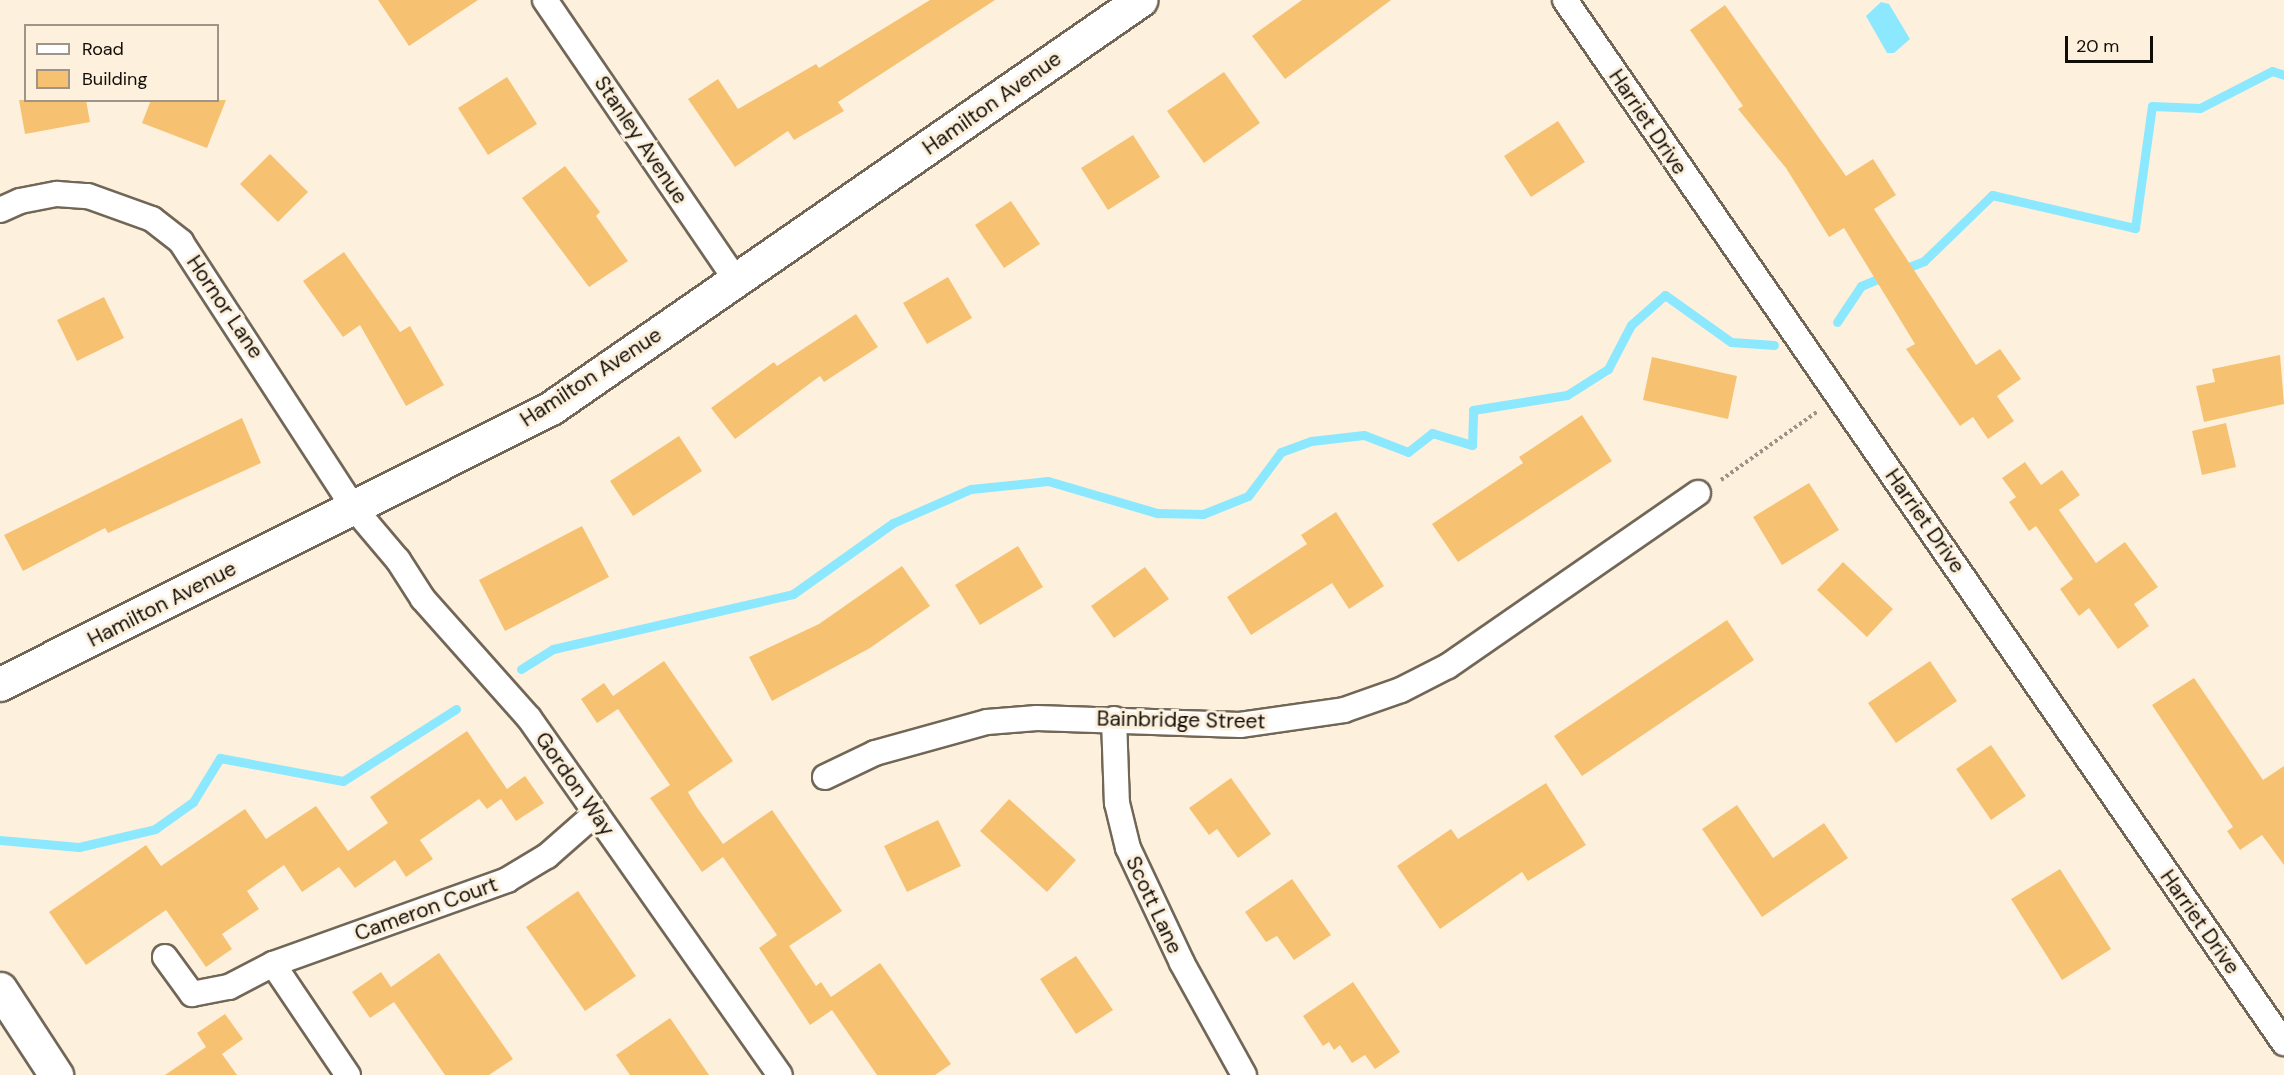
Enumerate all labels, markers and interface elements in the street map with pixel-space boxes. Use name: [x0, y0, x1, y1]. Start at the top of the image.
legend: [24, 24, 219, 102]
scale bar: [2068, 24, 2156, 62]
text: 20 m: [2076, 34, 2119, 58]
text: Road: [82, 37, 124, 61]
street label: Hamilton Avenue: [918, 46, 1066, 160]
street label: Harriet Drive: [1604, 65, 1692, 179]
text: Building: [82, 67, 147, 91]
street label: Stanley Avenue: [589, 71, 693, 209]
street label: Hornor Lane: [181, 251, 269, 363]
street label: Hamilton Avenue: [516, 322, 666, 432]
street label: Harriet Drive: [1880, 464, 1970, 578]
street label: Hamilton Avenue: [83, 556, 241, 652]
street label: Bainbridge Street: [1096, 706, 1266, 734]
street label: Gordon Way: [530, 727, 620, 841]
street label: Scott Lane: [1120, 852, 1188, 958]
street label: Harriet Drive: [2155, 865, 2245, 979]
street label: Cameron Court: [351, 871, 501, 947]

